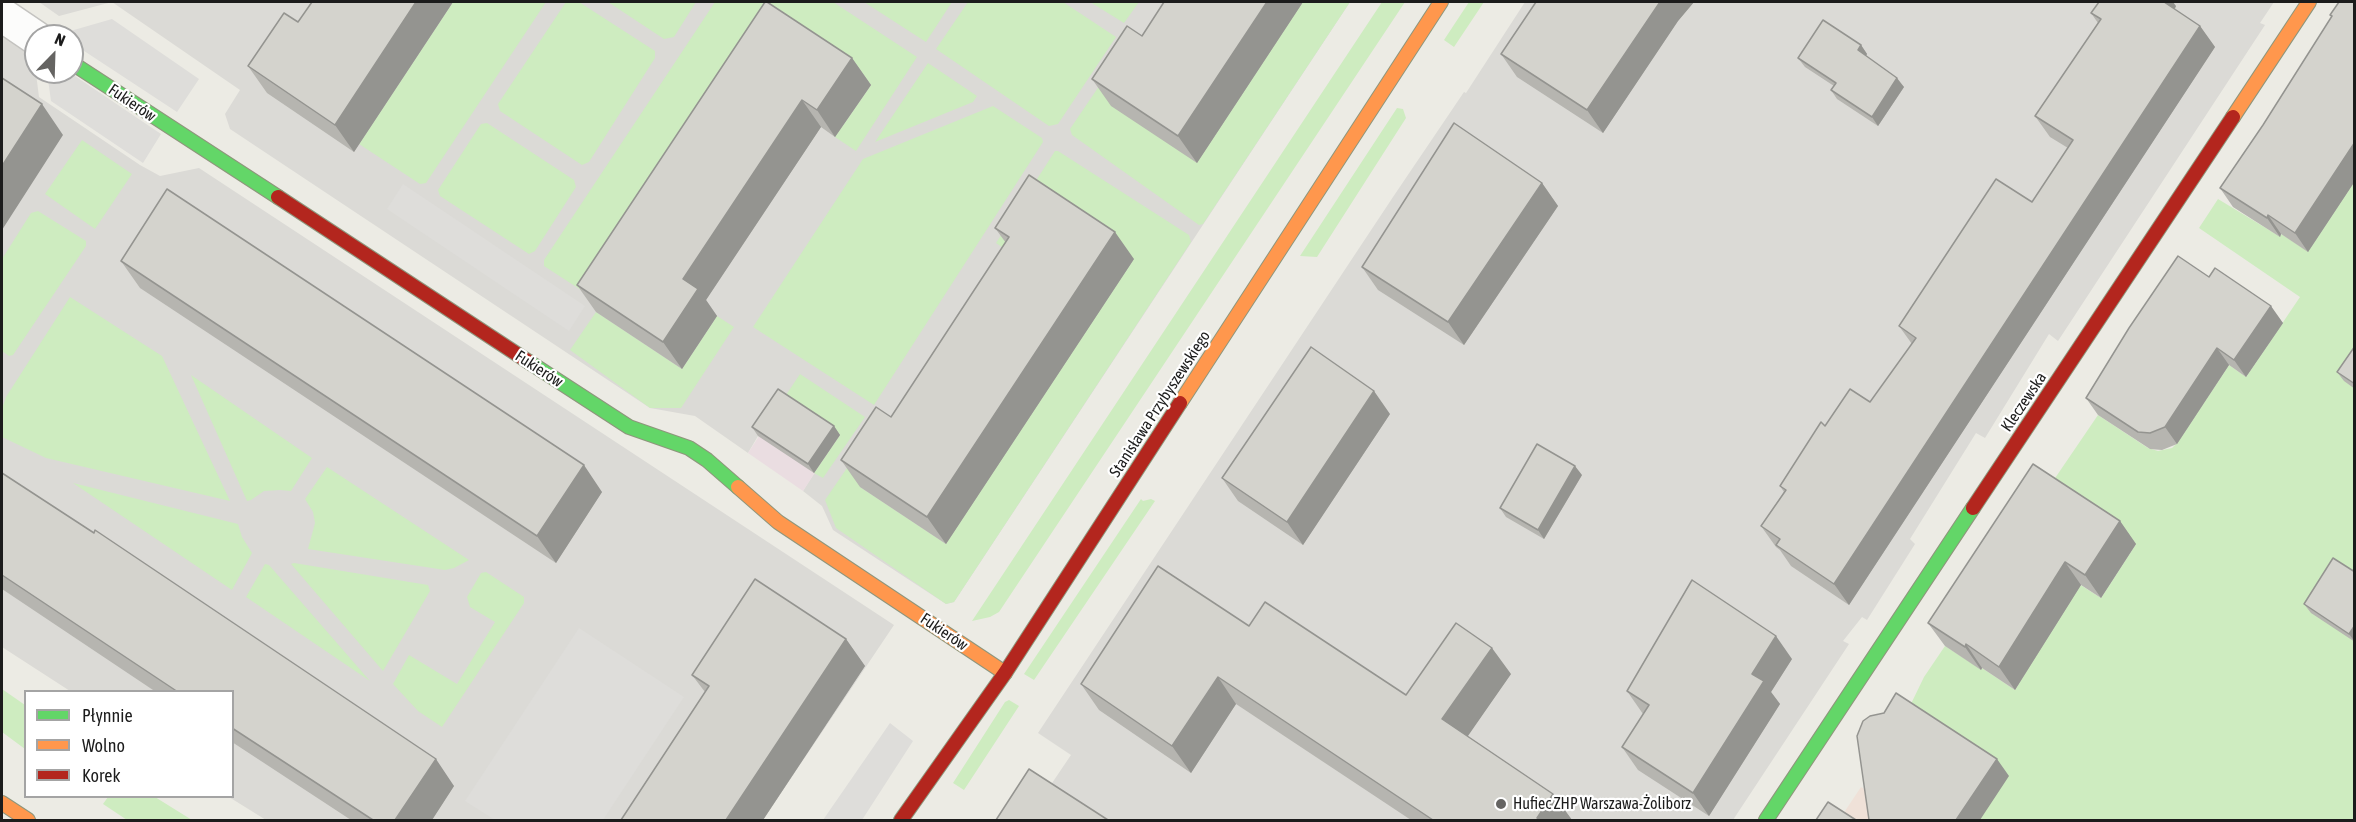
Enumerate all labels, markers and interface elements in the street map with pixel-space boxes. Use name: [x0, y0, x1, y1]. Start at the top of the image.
north arrow: [24, 24, 84, 84]
text: N: [52, 29, 68, 49]
street label: Fukierów: [105, 80, 159, 126]
street label: Stanisława Przybyszewskiego: [1105, 327, 1215, 481]
street label: Fukierów: [511, 346, 567, 392]
street label: Kleczewska: [1997, 369, 2051, 435]
street label: Fukierów: [917, 609, 971, 655]
legend: [24, 690, 234, 798]
text: Płynnie: [82, 705, 133, 726]
text: Wolno: [82, 735, 125, 756]
text: Korek: [82, 765, 120, 786]
place label: Hufiec ZHP Warszawa-Żoliborz: [1513, 794, 1691, 814]
marker: Hufiec ZHP Warszawa-Żoliborz: [1494, 797, 1508, 811]

